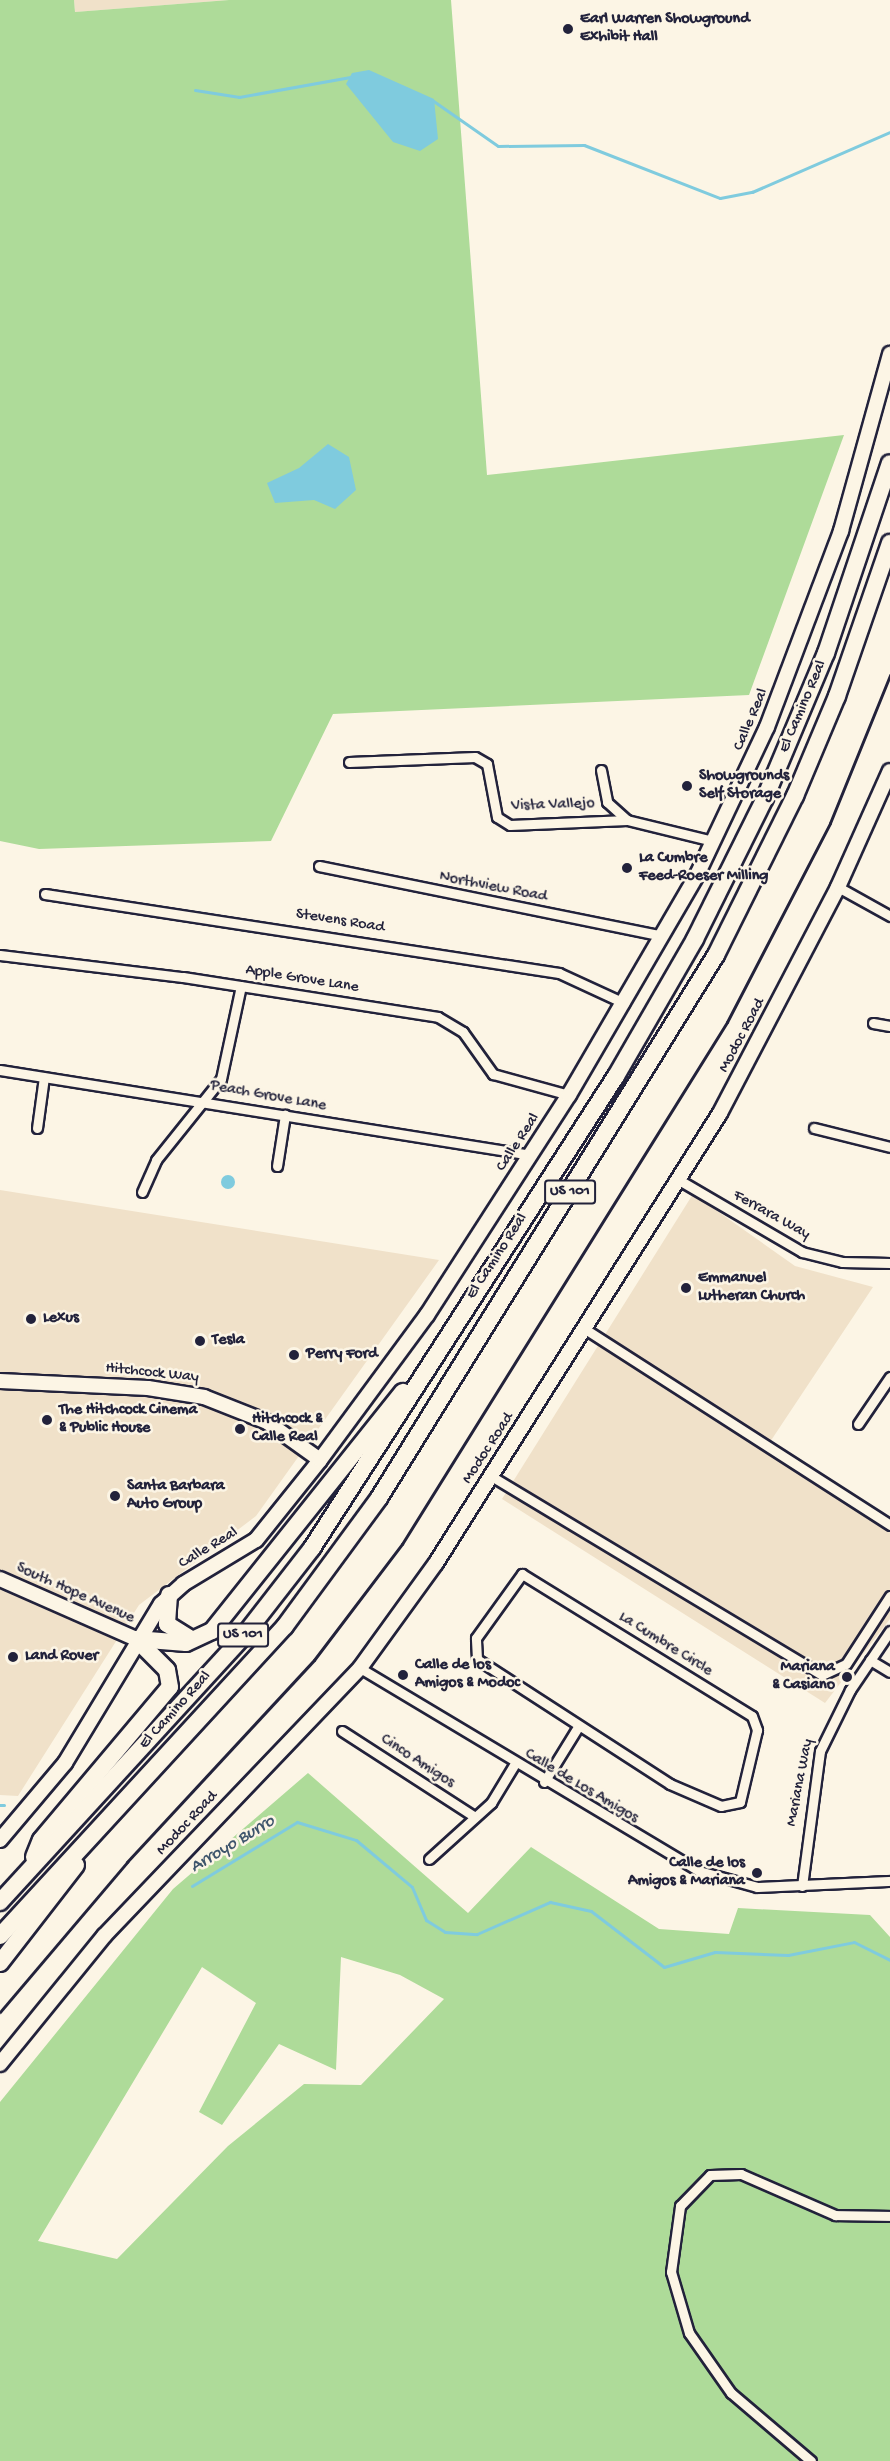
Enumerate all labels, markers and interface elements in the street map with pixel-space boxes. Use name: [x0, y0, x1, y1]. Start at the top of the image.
place label: Earl Warren Showground Exhibit Hall: [580, 10, 750, 48]
marker: Earl Warren Showground Exhibit Hall: [561, 22, 575, 36]
street label: El Camino Real: [776, 658, 832, 756]
street label: Calle Real: [730, 686, 774, 754]
place label: Showgrounds Self Storage: [699, 767, 789, 805]
marker: Showgrounds Self Storage: [680, 779, 694, 793]
street label: Vista Vallejo: [511, 795, 595, 817]
place label: La Cumbre Feed-Roeser Milling: [639, 849, 768, 887]
marker: La Cumbre Feed-Roeser Milling: [620, 861, 634, 875]
street label: Northview Road: [437, 868, 549, 908]
street label: Stevens Road: [294, 905, 386, 939]
street label: Apple Grove Lane: [244, 962, 360, 998]
street label: Modoc Road: [715, 996, 771, 1076]
street label: Peach Grove Lane: [208, 1077, 328, 1117]
street label: Calle Real: [493, 1110, 545, 1176]
road number: US 101: [543, 1180, 597, 1204]
street label: Ferrara Way: [729, 1187, 813, 1245]
street label: El Camino Real: [463, 1211, 533, 1303]
place label: Emmanuel Lutheran Church: [698, 1269, 805, 1307]
marker: Emmanuel Lutheran Church: [679, 1281, 693, 1295]
place label: Lexus: [43, 1309, 79, 1329]
marker: Lexus: [24, 1312, 38, 1326]
place label: Tesla: [212, 1331, 245, 1351]
marker: Tesla: [193, 1334, 207, 1348]
place label: Perry Ford: [306, 1345, 378, 1365]
marker: Perry Ford: [287, 1348, 301, 1362]
street label: Hitchcock Way: [104, 1360, 200, 1388]
place label: The Hitchcock Cinema & Public House: [59, 1401, 197, 1439]
place label: Hitchcock & Calle Real: [252, 1410, 323, 1448]
street label: Modoc Road: [459, 1410, 519, 1488]
marker: The Hitchcock Cinema & Public House: [40, 1413, 54, 1427]
marker: Hitchcock & Calle Real: [233, 1422, 247, 1436]
place label: Santa Barbara Auto Group: [127, 1477, 225, 1515]
marker: Santa Barbara Auto Group: [108, 1489, 122, 1503]
street label: Calle Real: [176, 1524, 242, 1574]
street label: South Hope Avenue: [13, 1559, 137, 1629]
street label: La Cumbre Circle: [614, 1608, 716, 1682]
road number: US 101: [216, 1623, 270, 1647]
place label: Land Rover: [25, 1647, 98, 1667]
marker: Land Rover: [6, 1650, 20, 1664]
place label: Calle de los Amigos & Modoc: [415, 1656, 520, 1694]
place label: Mariana & Casiano: [772, 1658, 835, 1696]
street label: El Camino Real: [136, 1668, 216, 1754]
marker: Calle de los Amigos & Modoc: [396, 1668, 410, 1682]
marker: Mariana & Casiano: [840, 1670, 854, 1684]
street label: Cinco Amigos: [376, 1731, 458, 1793]
street label: Mariana Way: [783, 1738, 819, 1828]
street label: Calle de Los Amigos: [521, 1745, 641, 1829]
street label: Modoc Road: [153, 1788, 223, 1860]
water label: Arroyo Burro: [187, 1811, 279, 1879]
place label: Calle de los Amigos & Mariana: [628, 1854, 745, 1892]
marker: Calle de los Amigos & Mariana: [750, 1866, 764, 1880]

